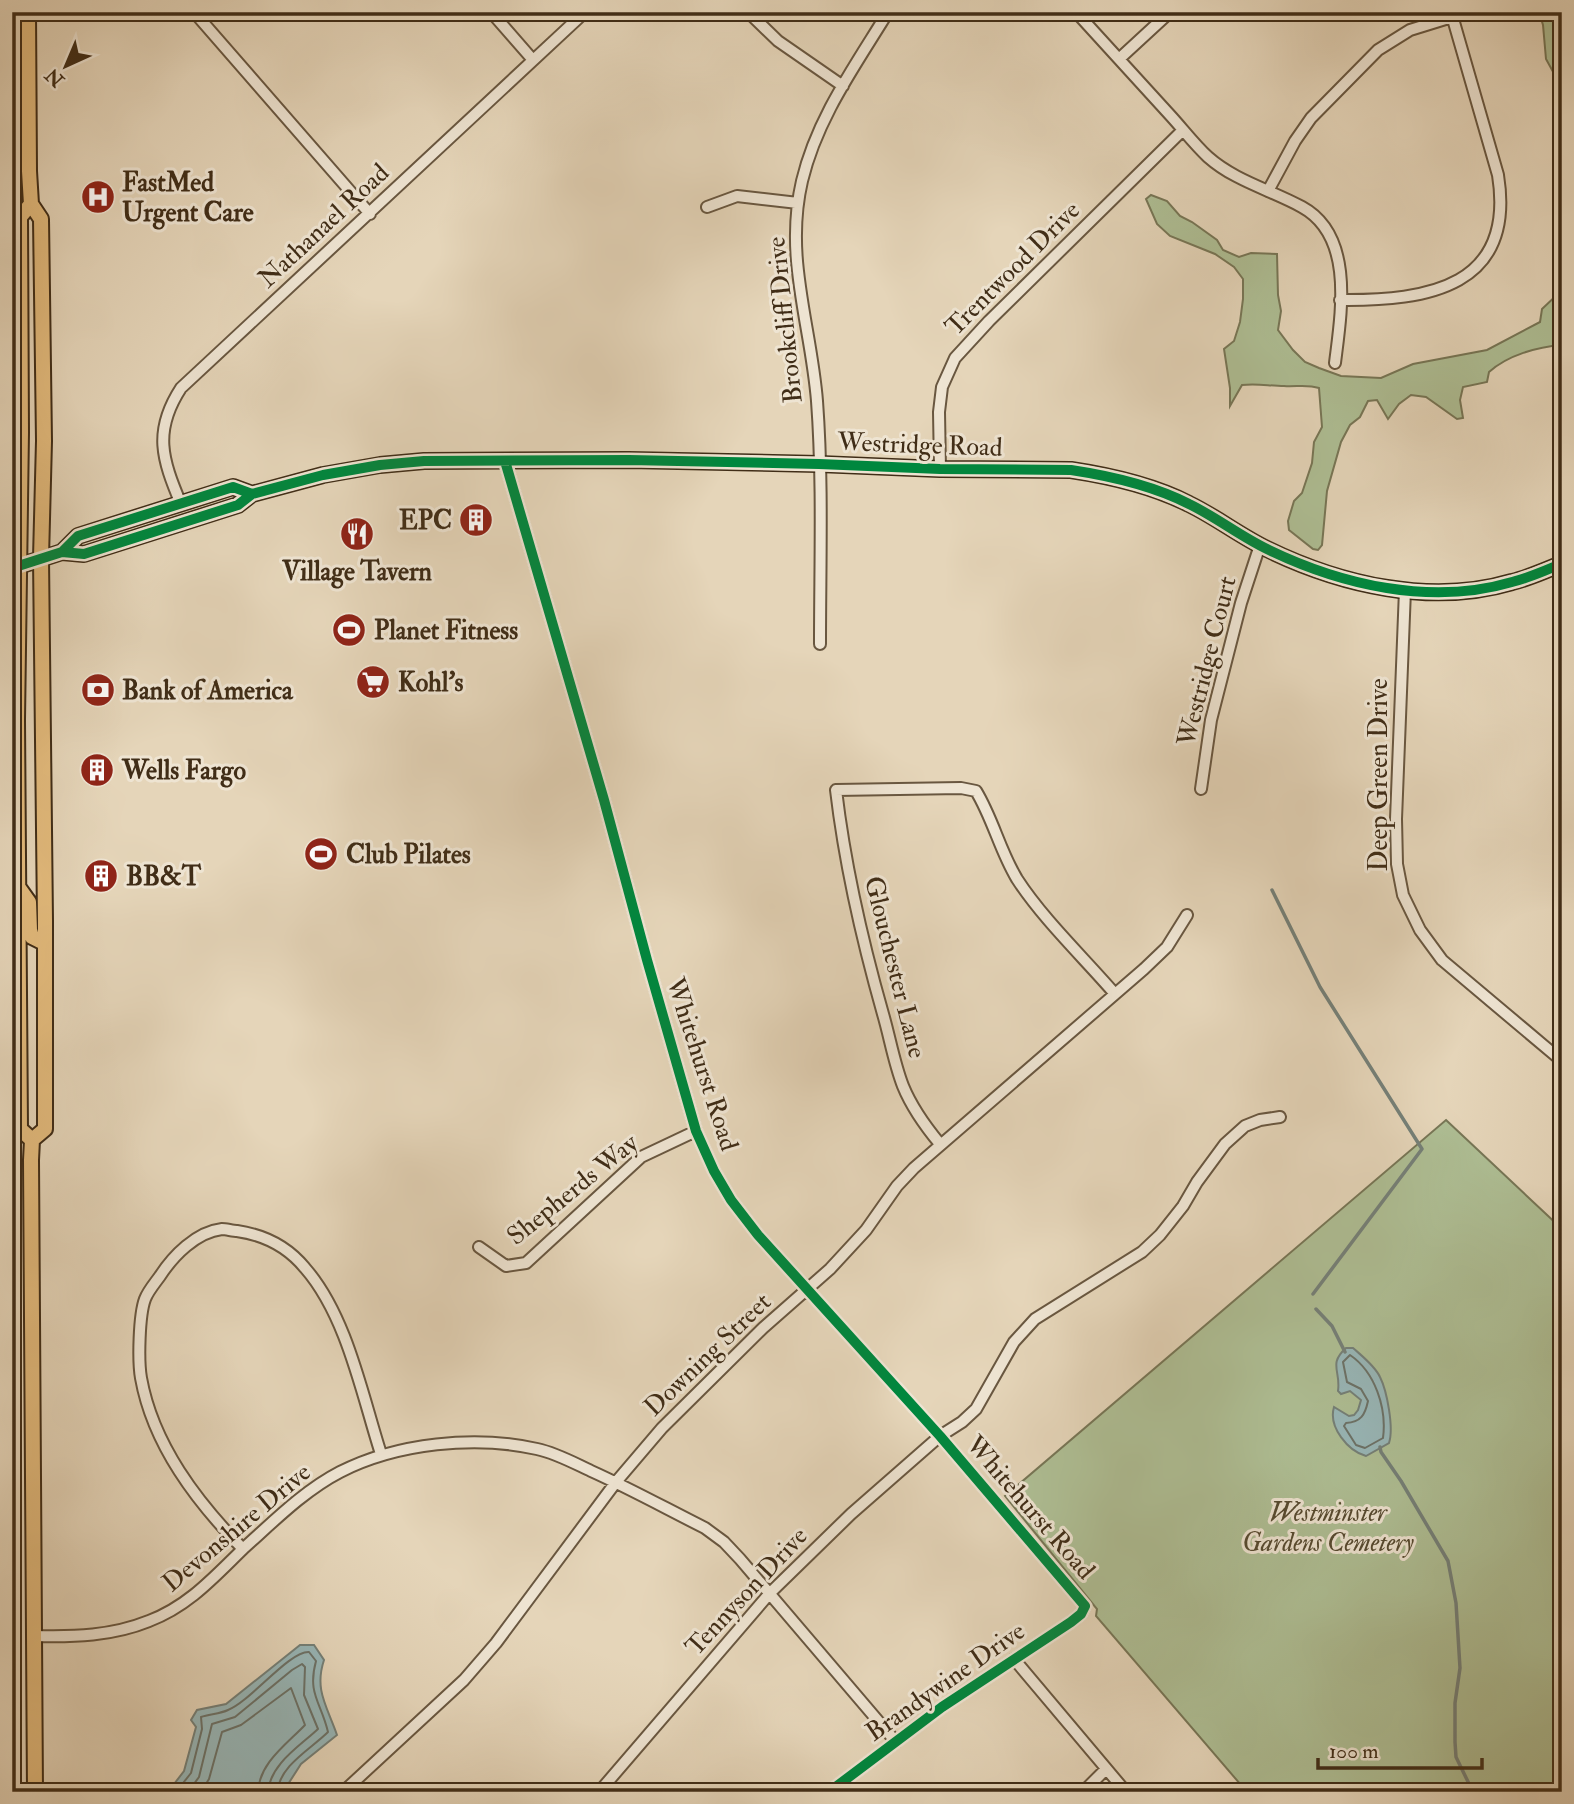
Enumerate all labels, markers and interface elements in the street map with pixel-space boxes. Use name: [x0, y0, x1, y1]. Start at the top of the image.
north arrow: [32, 32, 102, 102]
text: N: [40, 62, 70, 93]
street label: Nathanael Road: [252, 157, 396, 295]
place label: FastMed Urgent Care: [122, 167, 254, 230]
hospital icon: FastMed Urgent Care: [79, 178, 117, 216]
street label: Trentwood Drive: [939, 195, 1087, 343]
street label: Brookcliff Drive: [760, 235, 810, 405]
street label: Westridge Road: [836, 426, 1003, 464]
building icon: EPC: [457, 501, 495, 539]
place label: EPC: [399, 505, 452, 537]
restaurant icon: Village Tavern: [338, 515, 376, 553]
place label: Village Tavern: [281, 556, 433, 589]
street label: Westridge Court: [1170, 573, 1244, 750]
sports icon: Planet Fitness: [330, 611, 368, 649]
place label: Planet Fitness: [374, 615, 518, 647]
supermarket icon: Kohl's: [354, 663, 392, 701]
place label: Kohl's: [398, 667, 464, 699]
bank icon: Bank of America: [79, 671, 117, 709]
place label: Bank of America: [122, 675, 294, 707]
street label: Deep Green Drive: [1363, 678, 1396, 872]
building icon: Wells Fargo: [78, 751, 116, 789]
place label: Wells Fargo: [121, 755, 246, 788]
sports icon: Club Pilates: [302, 835, 340, 873]
place label: Club Pilates: [346, 839, 471, 871]
building icon: BB&T: [82, 857, 120, 895]
place label: BB&T: [126, 861, 202, 893]
street label: Glouchester Lane: [857, 873, 933, 1062]
street label: Whitehurst Road: [659, 973, 745, 1155]
street label: Shepherds Way: [501, 1127, 646, 1253]
street label: Downing Street: [638, 1286, 778, 1423]
street label: Whitehurst Road: [958, 1428, 1102, 1586]
street label: Devonshire Drive: [156, 1456, 317, 1599]
park label: Westminster Gardens Cemetery: [1242, 1497, 1414, 1559]
street label: Tennyson Drive: [679, 1520, 815, 1663]
street label: Brandywine Drive: [860, 1615, 1031, 1749]
scale bar: [1318, 1727, 1483, 1771]
text: 100 m: [1329, 1738, 1379, 1765]

